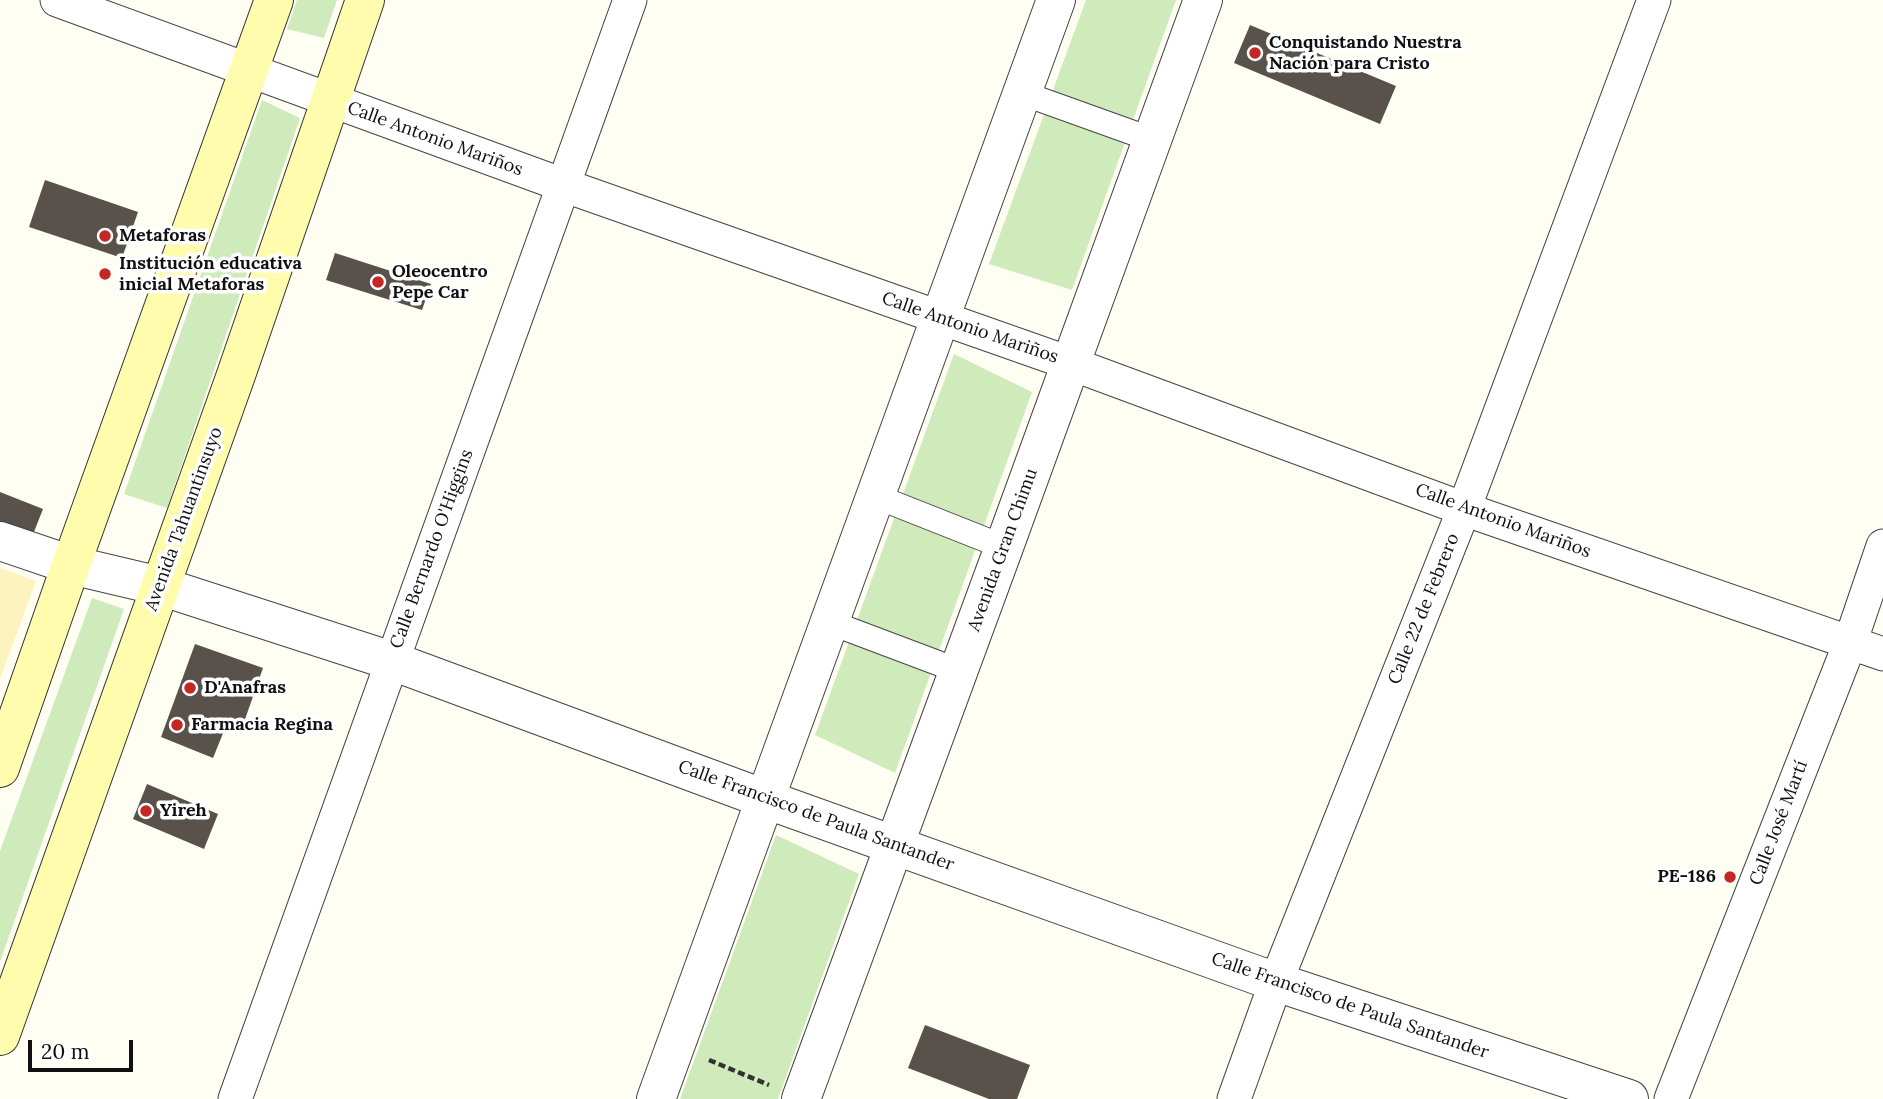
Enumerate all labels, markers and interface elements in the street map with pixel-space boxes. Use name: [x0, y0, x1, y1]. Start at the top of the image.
place label: Conquistando Nuestra Nación para Cristo: [1269, 32, 1462, 74]
marker: Conquistando Nuestra Nación para Cristo: [1247, 45, 1263, 61]
street label: Calle Antonio Mariños: [344, 97, 526, 181]
place label: Metaforas: [119, 225, 206, 247]
marker: Metaforas: [97, 228, 113, 244]
place label: Institución educativa inicial Metaforas: [119, 253, 302, 296]
place label: Oleocentro Pepe Car: [392, 261, 488, 304]
marker: Institución educativa inicial Metaforas: [97, 266, 113, 282]
marker: Oleocentro Pepe Car: [370, 274, 386, 290]
street label: Calle Antonio Mariños: [879, 288, 1061, 368]
street label: Avenida Tahuantinsuyo: [141, 424, 227, 614]
street label: Calle Bernardo O'Higgins: [386, 446, 478, 652]
street label: Avenida Gran Chimu: [963, 465, 1043, 635]
street label: Calle Antonio Mariños: [1412, 479, 1594, 563]
street label: Calle 22 de Febrero: [1384, 530, 1464, 688]
place label: D'Anafras: [204, 677, 286, 699]
marker: D'Anafras: [182, 680, 198, 696]
place label: Farmacia Regina: [191, 714, 333, 736]
marker: Farmacia Regina: [169, 717, 185, 733]
street label: Calle Francisco de Paula Santander: [675, 756, 957, 876]
street label: Calle José Martí: [1745, 758, 1813, 888]
place label: Yireh: [160, 800, 207, 822]
marker: Yireh: [138, 803, 154, 819]
place label: PE-186: [1657, 866, 1716, 888]
marker: PE-186: [1722, 869, 1738, 885]
street label: Calle Francisco de Paula Santander: [1208, 948, 1492, 1064]
scale bar: [32, 1026, 136, 1070]
text: 20 m: [41, 1038, 90, 1065]

